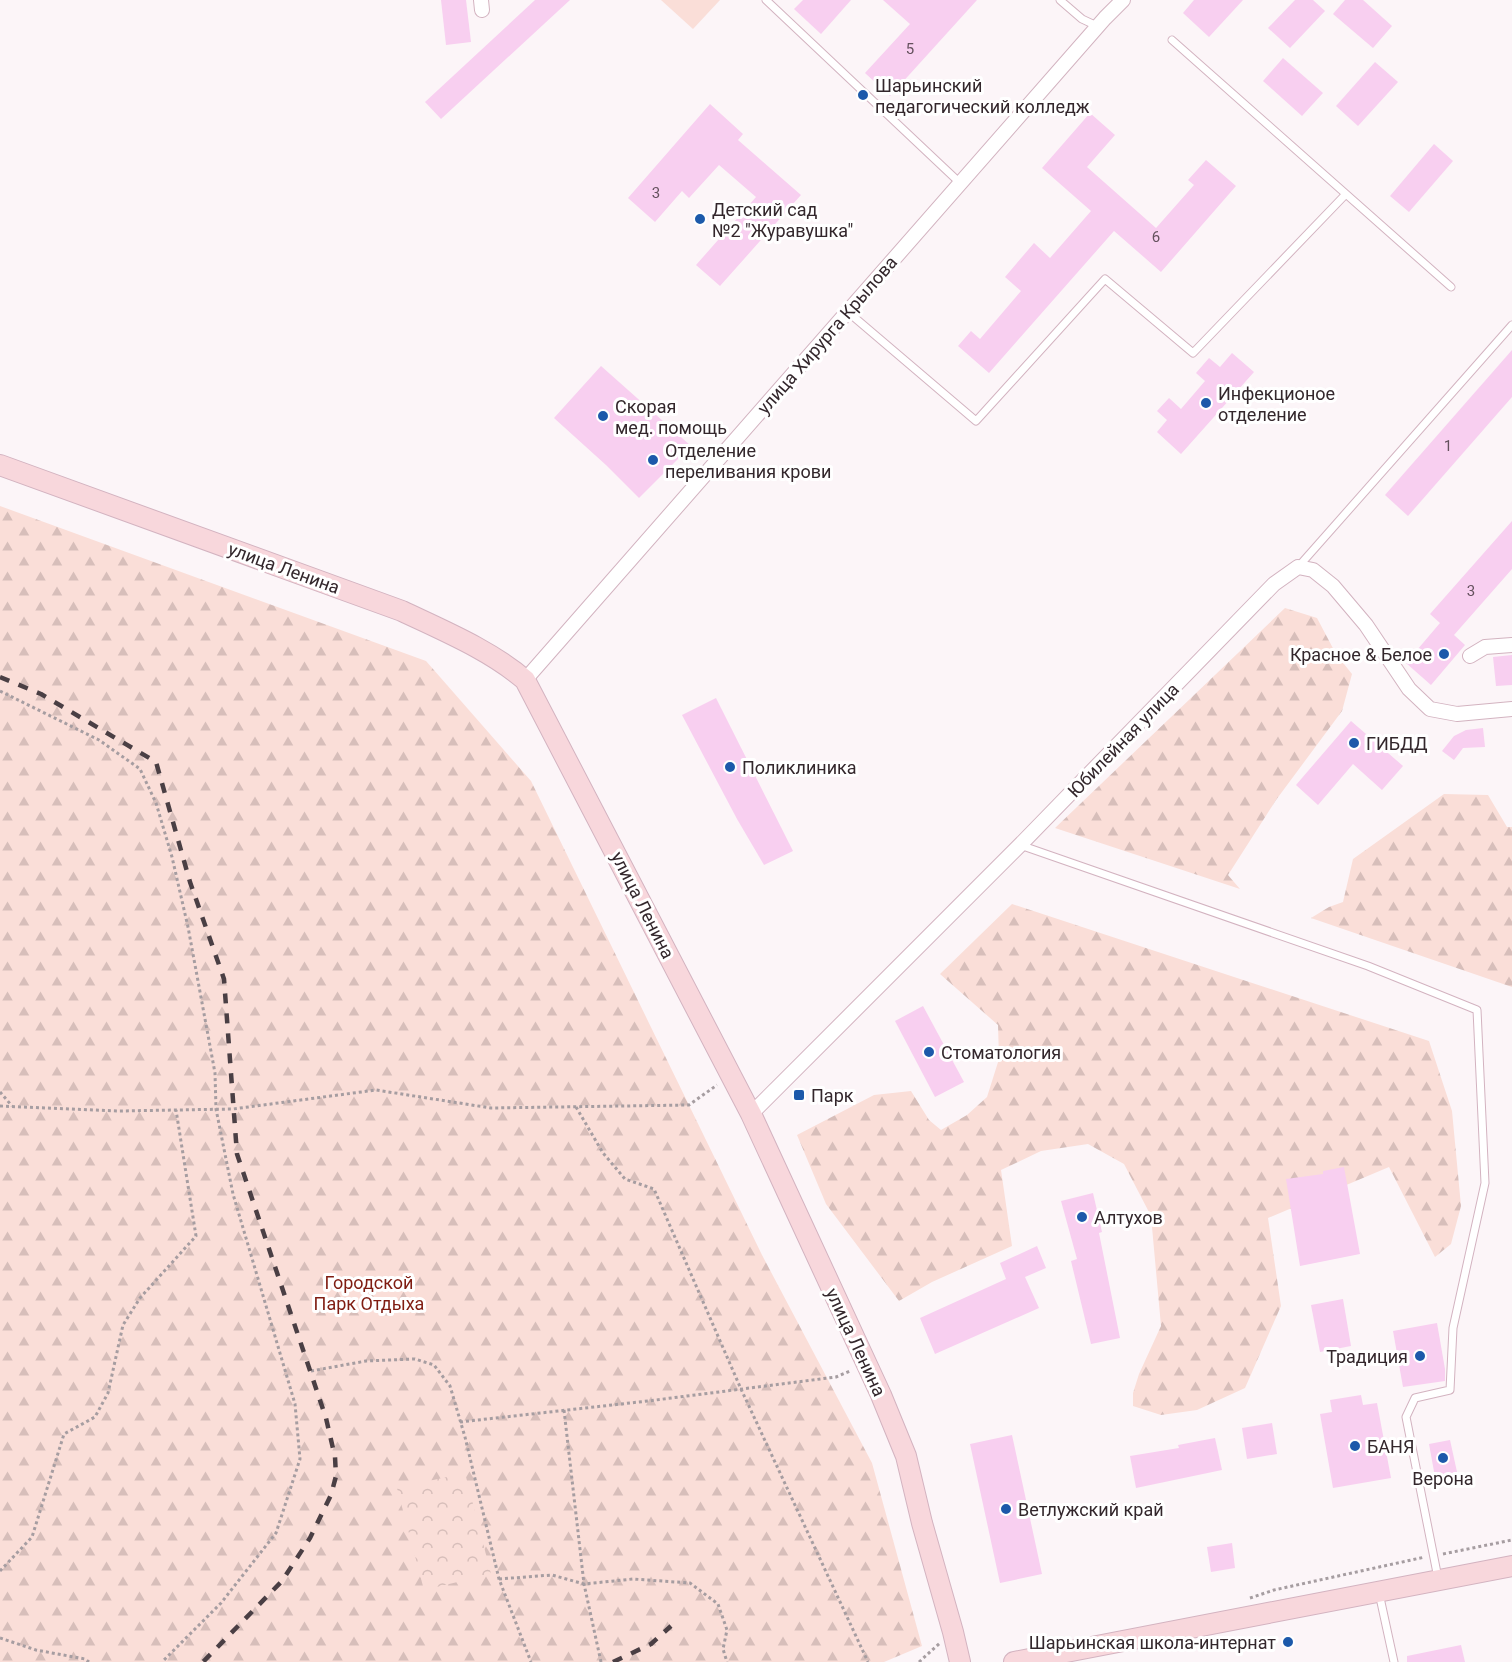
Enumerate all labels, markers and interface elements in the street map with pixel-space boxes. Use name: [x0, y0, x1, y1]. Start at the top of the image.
house number: 5: [906, 40, 914, 58]
place label: Шарьинский педагогический колледж: [875, 75, 1090, 117]
marker: Шарьинский педагогический колледж: [856, 88, 870, 102]
house number: 3: [652, 184, 660, 202]
place label: Детский сад №2 "Журавушка": [712, 199, 853, 241]
marker: Детский сад №2 "Журавушка": [693, 212, 707, 226]
house number: 6: [1152, 228, 1160, 246]
street label: улица Хирурга Крылова: [753, 252, 901, 418]
place label: Инфекционое отделение: [1218, 383, 1335, 425]
place label: Скорая мед. помощь: [615, 396, 727, 438]
marker: Инфекционое отделение: [1199, 396, 1213, 410]
marker: Скорая мед. помощь: [596, 409, 610, 423]
house number: 1: [1444, 437, 1452, 455]
place label: Отделение переливания крови: [665, 440, 831, 482]
marker: Отделение переливания крови: [646, 453, 660, 467]
street label: улица Ленина: [225, 538, 343, 598]
house number: 3: [1467, 582, 1475, 600]
place label: Красное & Белое: [1290, 644, 1432, 665]
marker: Красное & Белое: [1437, 647, 1451, 661]
street label: Юбилейная улица: [1063, 679, 1183, 801]
place label: ГИБДД: [1366, 733, 1428, 754]
marker: ГИБДД: [1347, 736, 1361, 750]
place label: Поликлиника: [742, 757, 857, 778]
marker: Поликлиника: [723, 760, 737, 774]
street label: улица Ленина: [607, 848, 679, 962]
place label: Стоматология: [941, 1042, 1061, 1063]
marker: Стоматология: [922, 1045, 936, 1059]
place label: Парк: [811, 1085, 854, 1106]
marker: Парк: [792, 1088, 806, 1102]
place label: Алтухов: [1094, 1207, 1163, 1228]
marker: Алтухов: [1075, 1210, 1089, 1224]
park label: Городской Парк Отдыха: [314, 1272, 424, 1314]
street label: улица Ленина: [822, 1284, 890, 1400]
place label: Традиция: [1326, 1346, 1408, 1367]
marker: Традиция: [1413, 1349, 1427, 1363]
place label: БАНЯ: [1367, 1436, 1414, 1457]
marker: БАНЯ: [1348, 1439, 1362, 1453]
marker: Верона: [1436, 1451, 1450, 1465]
place label: Верона: [1412, 1468, 1474, 1489]
place label: Ветлужский край: [1018, 1499, 1164, 1520]
marker: Ветлужский край: [999, 1502, 1013, 1516]
place label: Шарьинская школа-интернат: [1029, 1632, 1276, 1653]
marker: Шарьинская школа-интернат: [1281, 1635, 1295, 1649]

